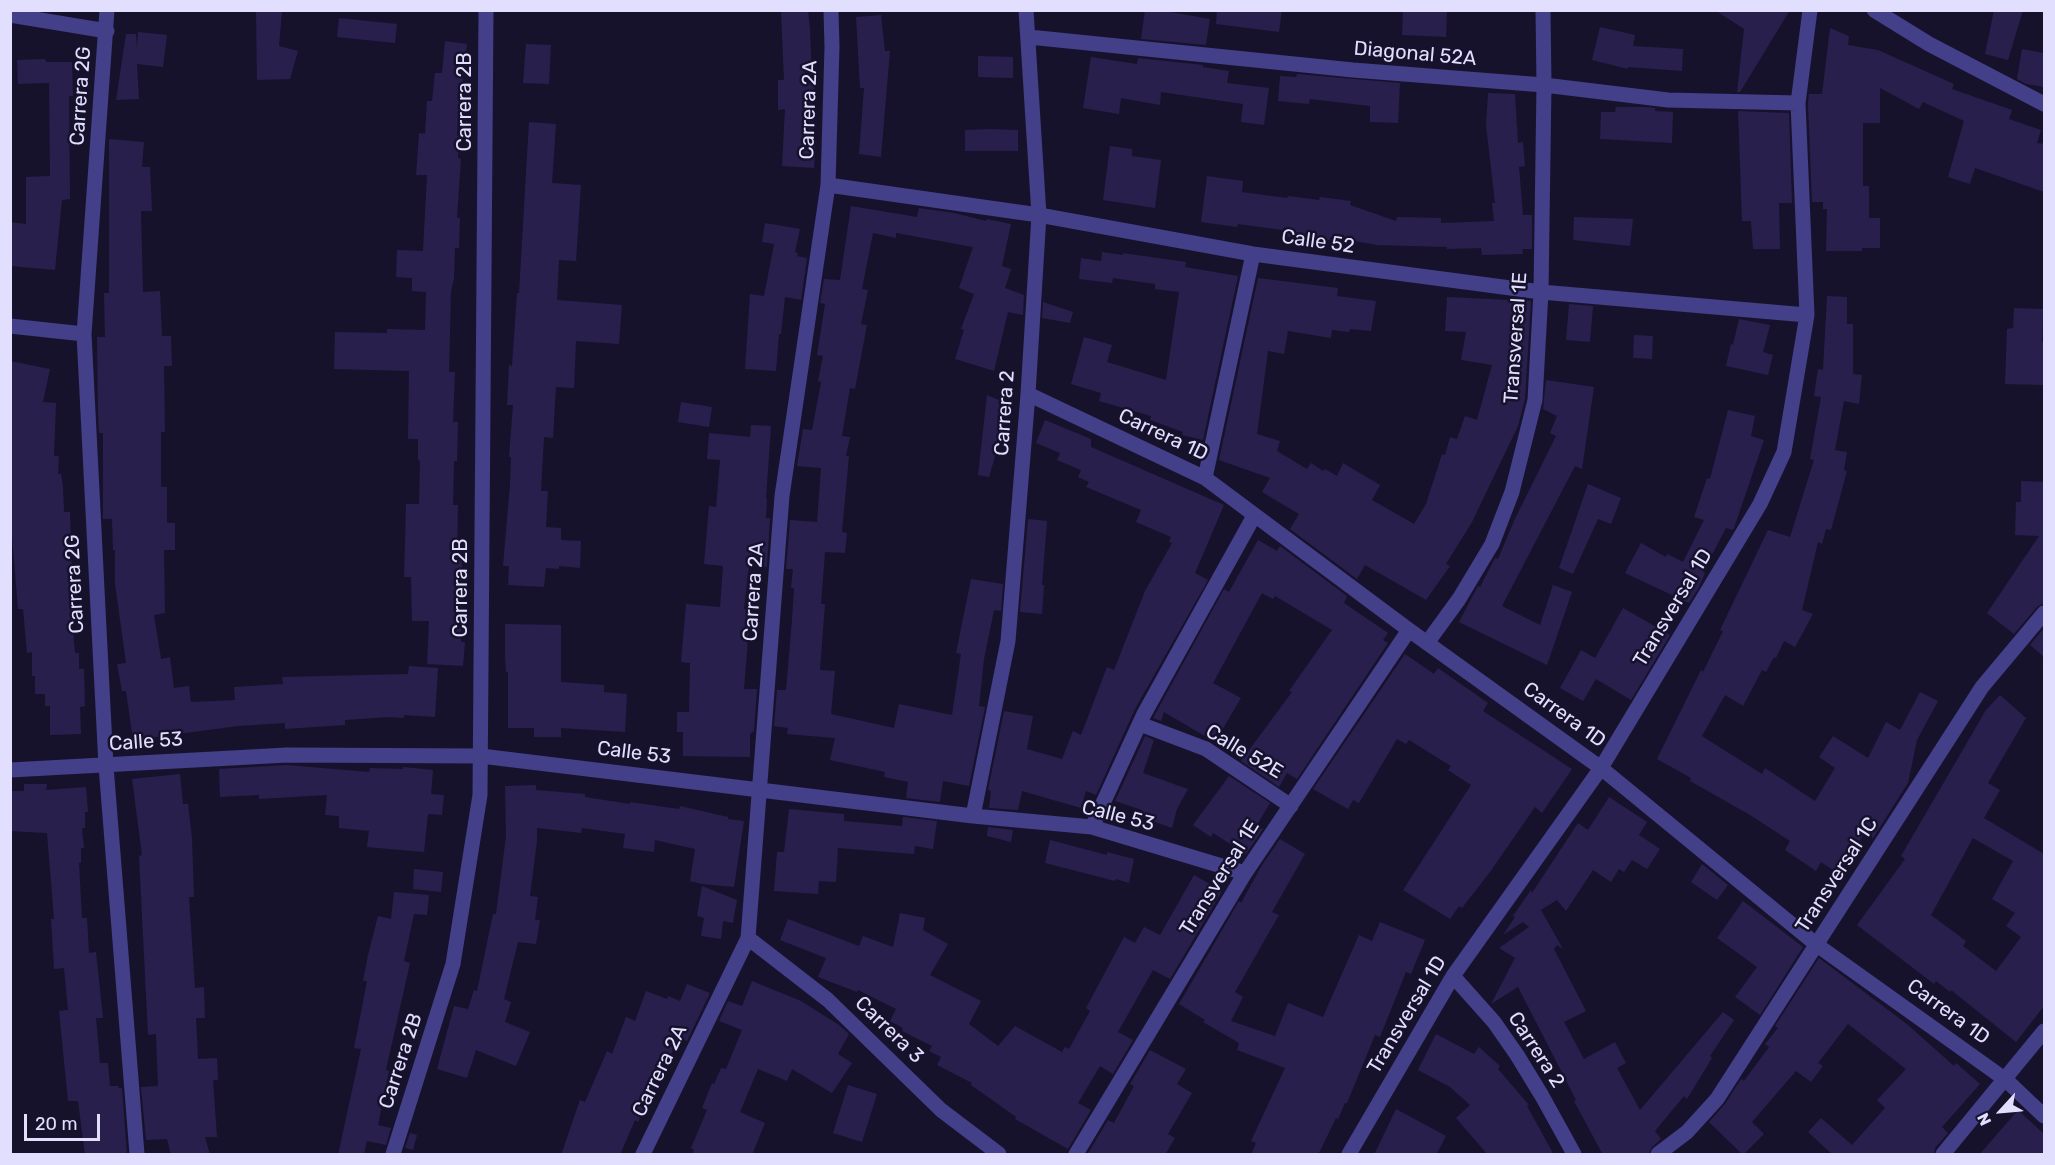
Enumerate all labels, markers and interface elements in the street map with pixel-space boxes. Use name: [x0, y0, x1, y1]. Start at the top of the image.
street label: Diagonal 52A: [1353, 37, 1477, 71]
street label: Carrera 2G: [66, 46, 96, 146]
street label: Carrera 2B: [453, 52, 477, 152]
street label: Carrera 2A: [795, 60, 823, 160]
street label: Calle 52: [1280, 225, 1356, 259]
street label: Transversal 1E: [1499, 272, 1533, 404]
street label: Carrera 2: [990, 369, 1020, 457]
street label: Carrera 1D: [1114, 404, 1212, 466]
street label: Carrera 2G: [60, 534, 90, 634]
street label: Carrera 2B: [449, 538, 473, 638]
street label: Carrera 2A: [739, 542, 769, 642]
street label: Transversal 1D: [1628, 545, 1718, 671]
street label: Carrera 1D: [1518, 677, 1610, 753]
street label: Calle 52E: [1201, 720, 1287, 784]
street label: Calle 53: [108, 727, 184, 757]
street label: Calle 53: [596, 737, 672, 769]
street label: Calle 53: [1079, 795, 1157, 837]
street label: Transversal 1C: [1791, 813, 1883, 937]
street label: Transversal 1E: [1175, 816, 1265, 940]
street label: Transversal 1D: [1362, 952, 1452, 1078]
street label: Carrera 1D: [1902, 974, 1994, 1050]
street label: Carrera 3: [850, 992, 928, 1068]
street label: Carrera 2: [1503, 1008, 1569, 1092]
street label: Carrera 2B: [374, 1010, 428, 1112]
street label: Carrera 2A: [627, 1021, 693, 1121]
north arrow: [1971, 1081, 2031, 1141]
scale bar: [27, 1102, 104, 1140]
text: N: [1973, 1110, 1995, 1128]
text: 20 m: [35, 1113, 77, 1135]

